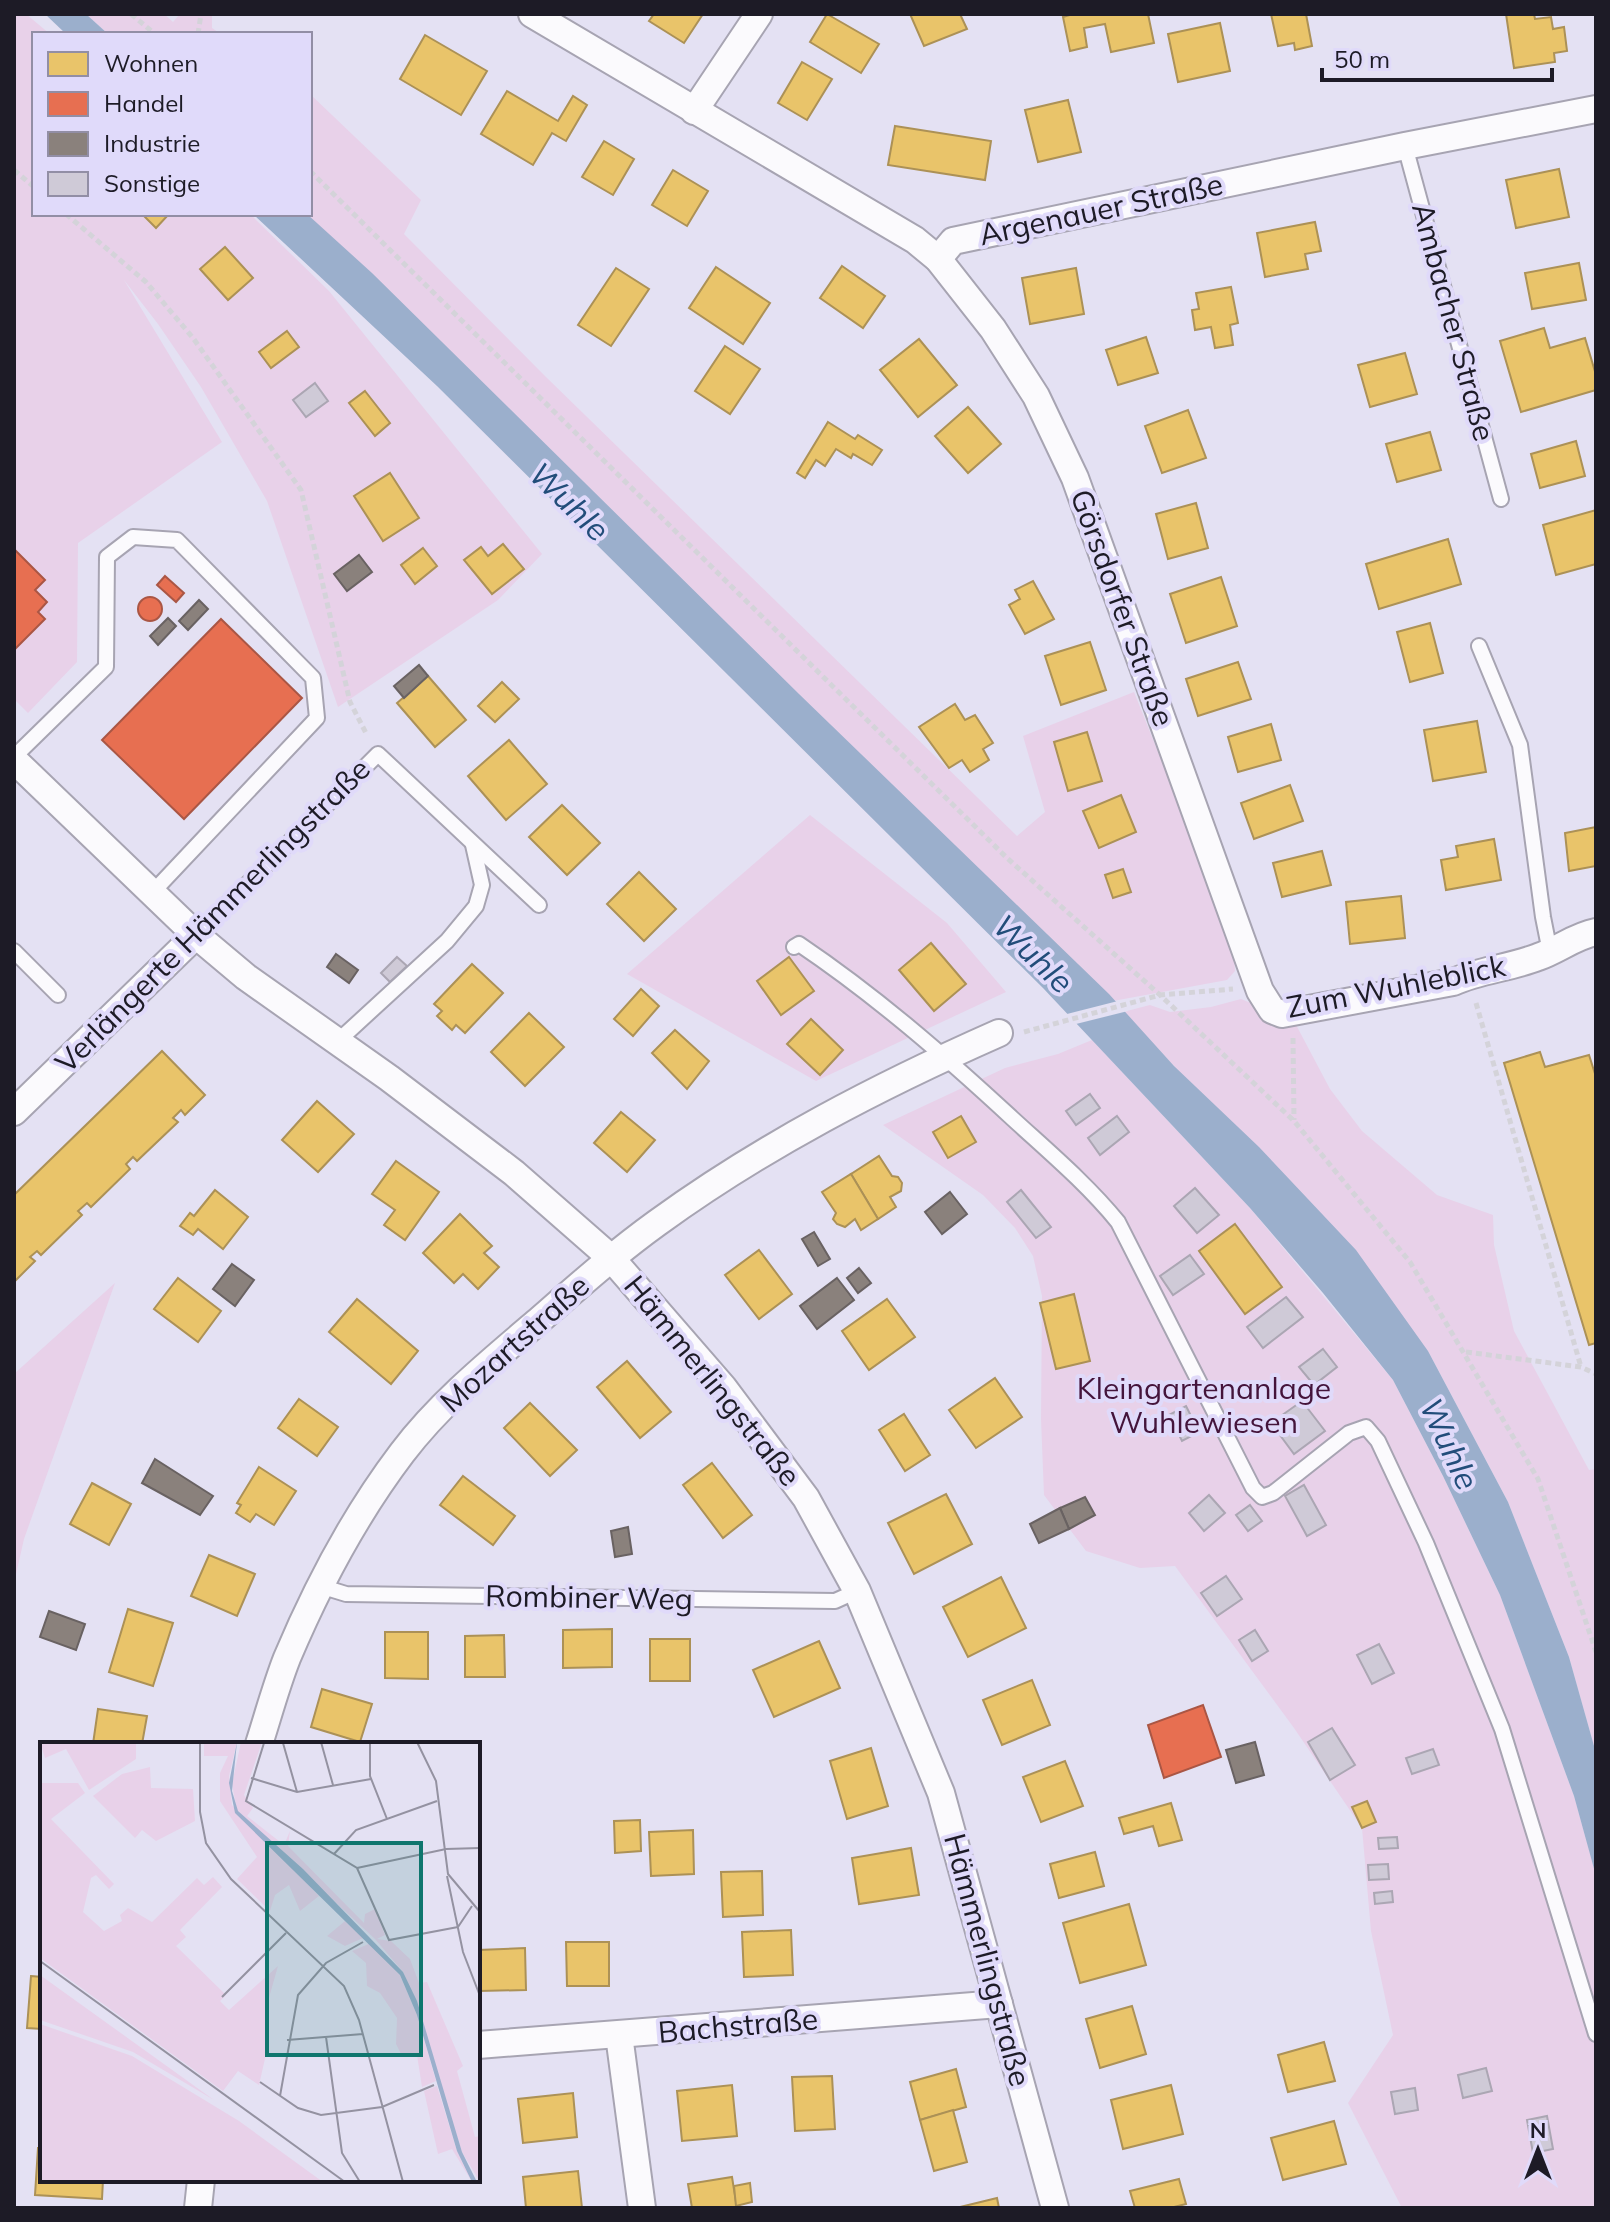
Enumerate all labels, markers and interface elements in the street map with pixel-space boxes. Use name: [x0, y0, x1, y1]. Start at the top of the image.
legend: [32, 32, 312, 216]
scale bar: [1322, 32, 1552, 82]
text: 50 m: [1334, 44, 1390, 74]
text: Wohnen: [104, 48, 198, 78]
text: Handel: [104, 88, 184, 118]
text: Industrie: [104, 128, 200, 158]
street label: Argenauer Straße: [975, 165, 1226, 253]
text: Sonstige: [104, 168, 200, 198]
street label: Ambacher Straße: [1404, 198, 1504, 445]
water label: Wuhle: [521, 453, 618, 549]
street label: Görsdorfer Straße: [1062, 484, 1183, 731]
street label: Verlängerte Hämmerlingstraße: [47, 750, 378, 1081]
water label: Wuhle: [985, 905, 1082, 1001]
street label: Zum Wuhleblick: [1283, 946, 1509, 1026]
street label: Mozartstraße: [432, 1266, 597, 1420]
street label: Hämmerlingstraße: [616, 1267, 809, 1493]
park label: Kleingartenanlage Wuhlewiesen: [1077, 1369, 1331, 1441]
water label: Wuhle: [1411, 1392, 1488, 1496]
street label: Rombiner Weg: [485, 1576, 693, 1618]
inset map: [40, 1742, 480, 2182]
street label: Hämmerlingstraße: [936, 1829, 1040, 2090]
street label: Bachstraße: [656, 1999, 819, 2051]
north arrow: [1498, 2110, 1578, 2190]
text: N: [1530, 2116, 1546, 2144]

